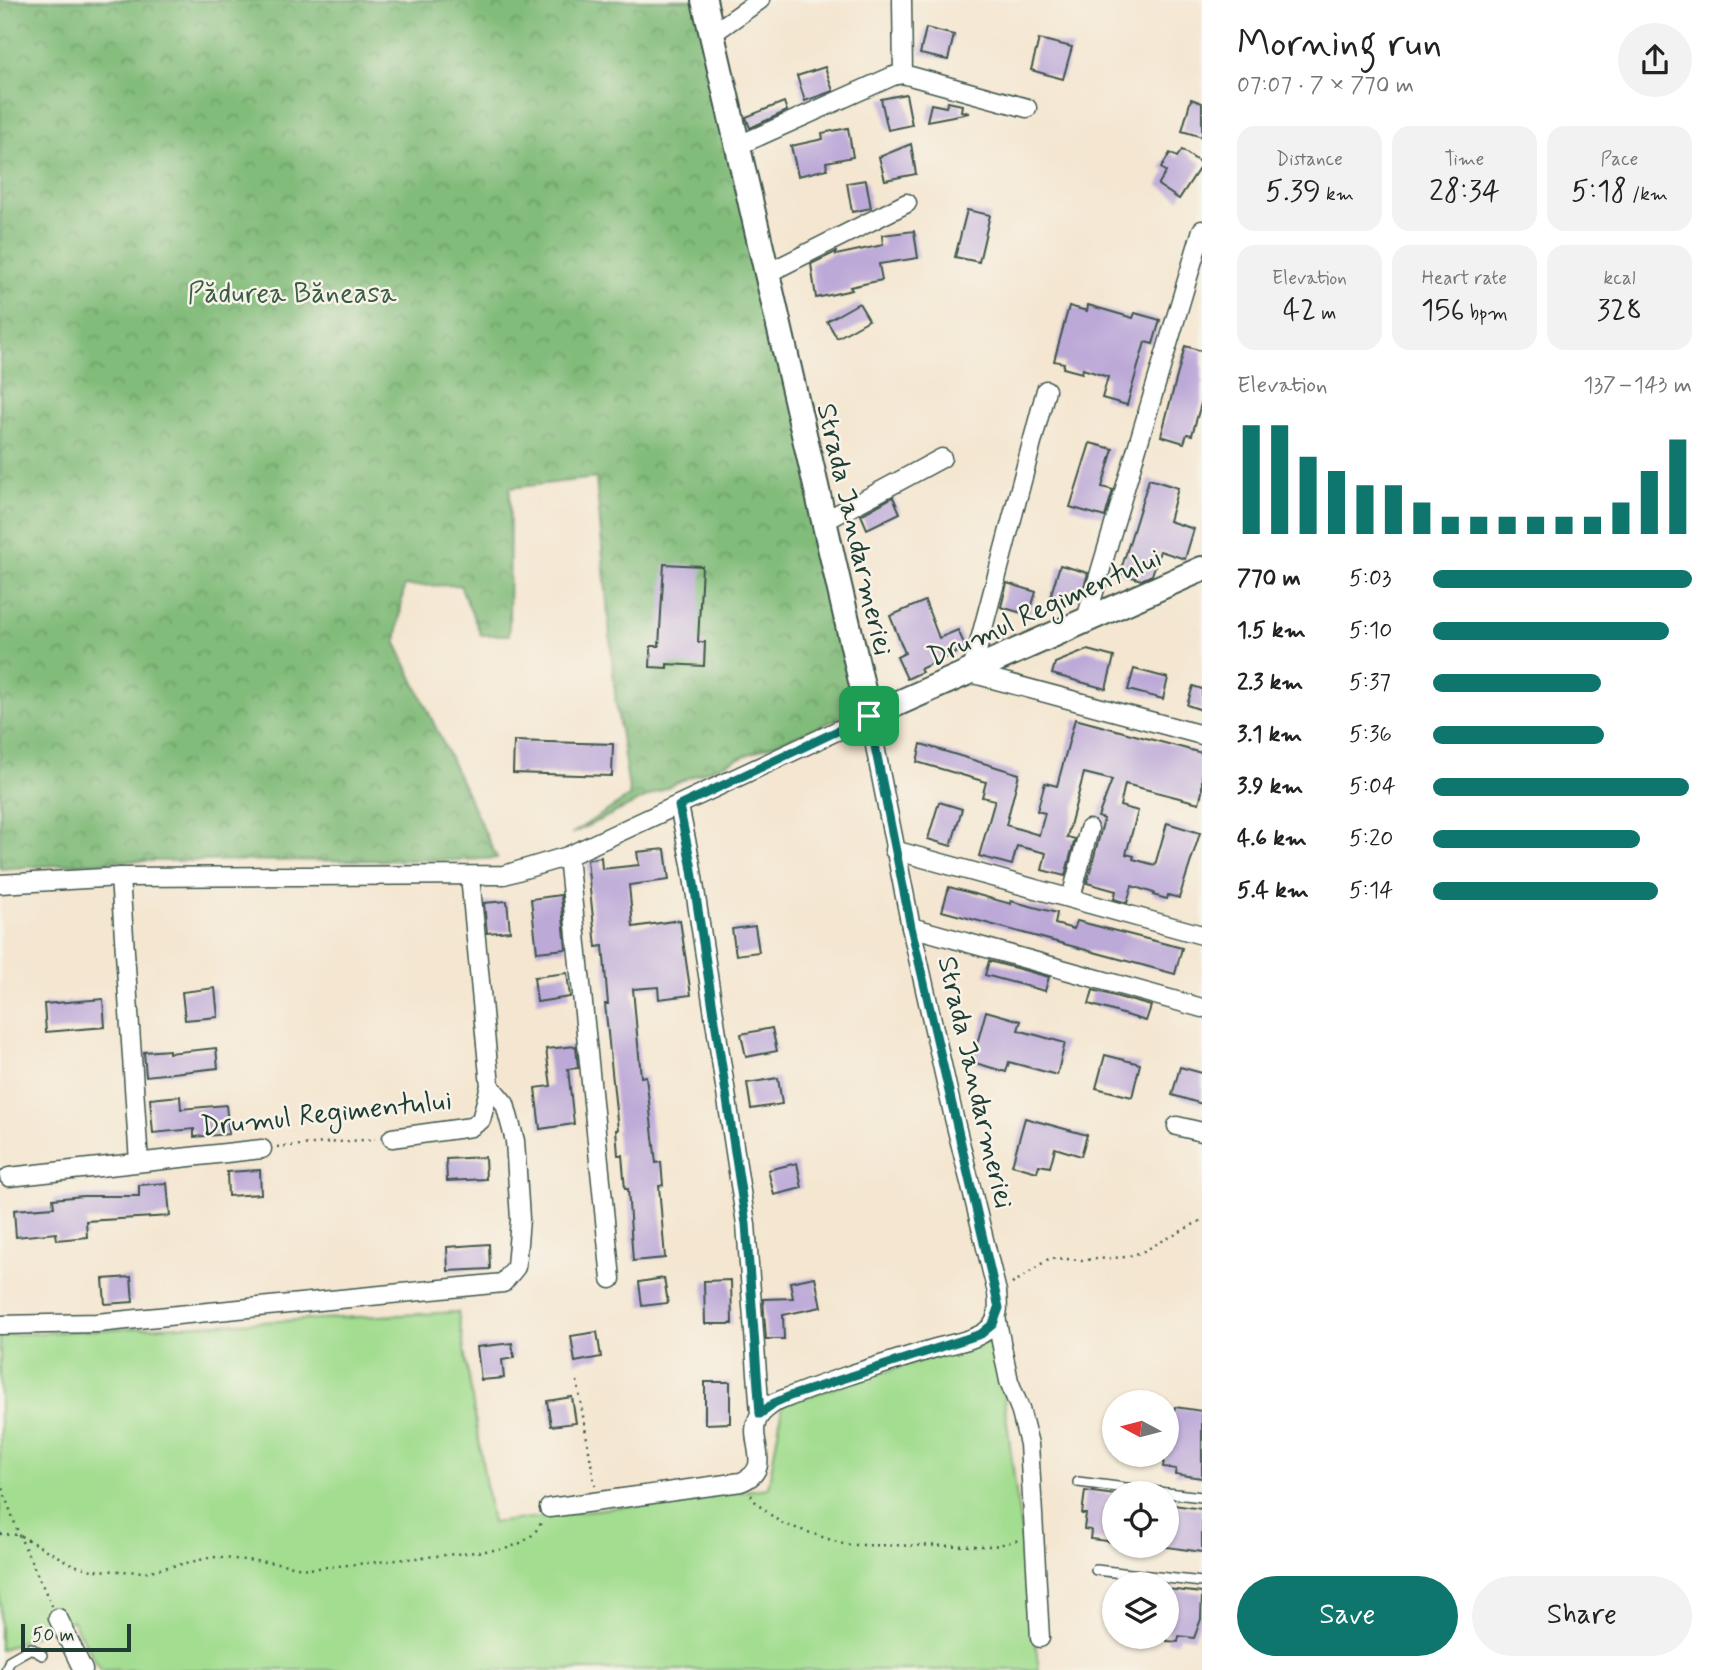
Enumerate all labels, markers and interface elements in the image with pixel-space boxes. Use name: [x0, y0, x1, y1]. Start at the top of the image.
text: Morning run: [1237, 20, 1442, 69]
button: share: [1618, 23, 1692, 97]
text: 07:07 · 7 × 770 m: [1237, 71, 1414, 101]
text: Distance: [1276, 147, 1343, 172]
text: Time: [1445, 147, 1484, 172]
text: Pace: [1601, 147, 1638, 172]
text: 5.39: [1265, 172, 1321, 211]
text: 28:34: [1429, 172, 1500, 211]
text: 5:18: [1571, 172, 1627, 211]
text: km: [1321, 182, 1354, 207]
text: /km: [1627, 182, 1668, 207]
text: Elevation: [1272, 266, 1347, 291]
text: Heart rate: [1422, 266, 1507, 291]
text: kcal: [1604, 266, 1635, 291]
park label: Pădurea Băneasa: [187, 276, 397, 313]
text: 42: [1283, 291, 1316, 330]
text: 156: [1421, 291, 1465, 330]
text: 328: [1597, 291, 1642, 330]
text: m: [1316, 301, 1336, 326]
text: bpm: [1465, 301, 1508, 326]
text: Elevation: [1237, 371, 1328, 401]
text: 137–143 m: [1583, 371, 1692, 401]
street label: Strada Jandarmeriei: [807, 400, 901, 659]
street label: Drumul Regimentului: [922, 540, 1169, 678]
text: 770 m: [1237, 564, 1301, 594]
text: 5:03: [1349, 564, 1392, 594]
text: 1.5 km: [1237, 616, 1306, 646]
text: 5:10: [1349, 616, 1392, 646]
text: 2.3 km: [1237, 668, 1303, 698]
text: 5:37: [1349, 668, 1391, 698]
pin: [839, 686, 899, 746]
icon: arrive: [850, 697, 888, 735]
text: 3.1 km: [1237, 720, 1302, 750]
text: 5:36: [1349, 720, 1392, 750]
text: 3.9 km: [1237, 772, 1303, 802]
text: 5:04: [1349, 772, 1396, 802]
text: 4.6 km: [1237, 824, 1307, 854]
text: 5:20: [1349, 824, 1393, 854]
text: 5.4 km: [1237, 876, 1309, 906]
text: 5:14: [1349, 876, 1393, 906]
street label: Strada Jandarmeriei: [928, 953, 1022, 1212]
street label: Drumul Regimentului: [199, 1083, 454, 1148]
north arrow: [1102, 1390, 1180, 1466]
map controls: [1102, 1390, 1179, 1649]
button: locate: [1102, 1481, 1179, 1558]
button: layers: [1102, 1572, 1179, 1649]
button: Save: [1237, 1576, 1458, 1656]
button: Share: [1472, 1576, 1692, 1656]
scale bar: [21, 1621, 131, 1653]
text: 50 m: [32, 1623, 75, 1648]

